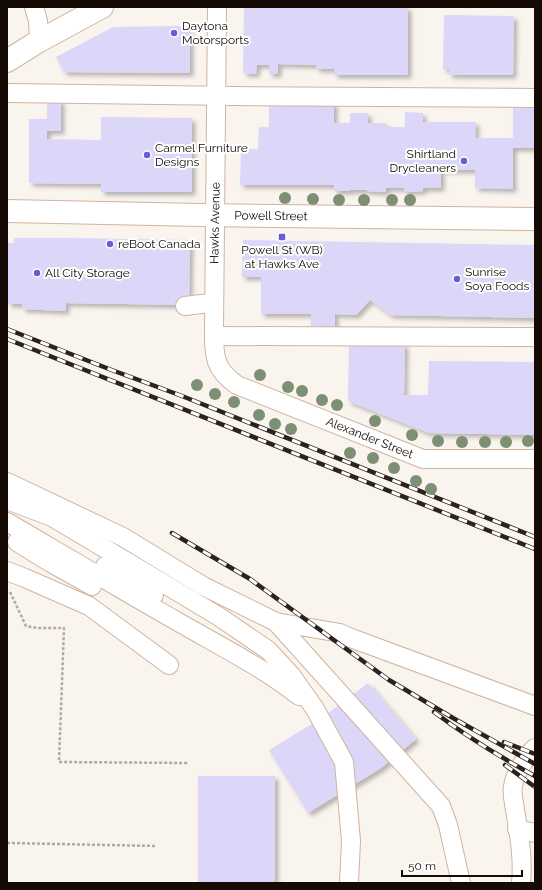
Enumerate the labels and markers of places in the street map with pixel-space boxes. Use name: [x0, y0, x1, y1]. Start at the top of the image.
place label: Daytona Motorsports: [182, 19, 249, 47]
marker: Daytona Motorsports: [169, 28, 179, 38]
place label: Carmel Furniture Designs: [155, 141, 248, 169]
place label: Shirtland Drycleaners: [389, 147, 456, 175]
marker: Carmel Furniture Designs: [142, 150, 152, 160]
marker: Shirtland Drycleaners: [459, 156, 469, 166]
marker: Powell St (WB) at Hawks Ave: [277, 232, 287, 242]
place label: reBoot Canada: [118, 237, 201, 251]
marker: reBoot Canada: [105, 239, 115, 249]
place label: Powell St (WB) at Hawks Ave: [241, 243, 323, 271]
place label: Sunrise Soya Foods: [465, 265, 530, 293]
place label: All City Storage: [45, 266, 130, 280]
marker: All City Storage: [32, 268, 42, 278]
marker: Sunrise Soya Foods: [452, 274, 462, 284]

